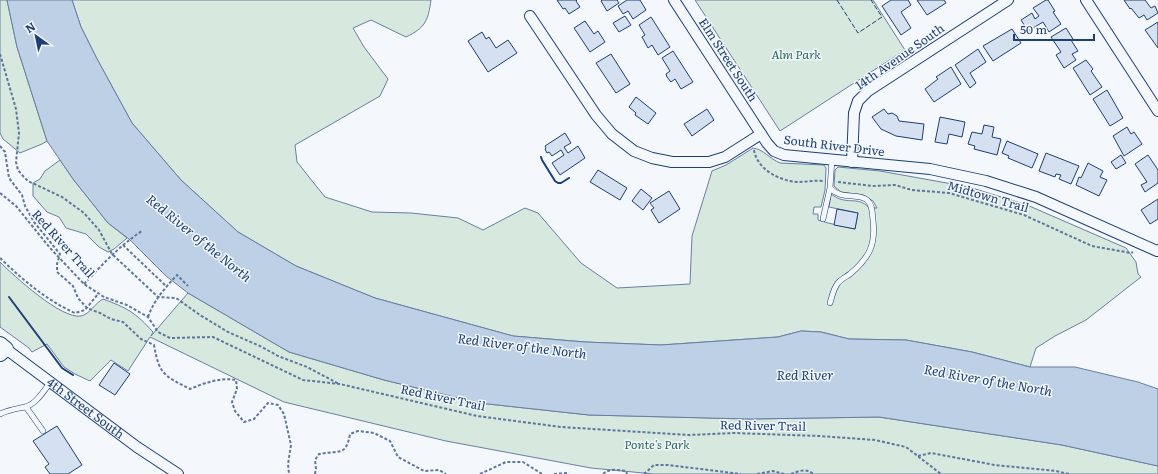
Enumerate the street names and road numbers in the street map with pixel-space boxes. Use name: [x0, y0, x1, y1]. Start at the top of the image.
street label: Elm Street South: [695, 14, 763, 105]
street label: 14th Avenue South: [851, 19, 948, 94]
street label: South River Drive: [783, 130, 886, 160]
street label: Midtown Trail: [945, 176, 1031, 216]
street label: Red River Trail: [28, 205, 99, 281]
street label: 4th Street South: [43, 372, 128, 443]
street label: Red River Trail: [399, 379, 487, 415]
street label: Red River Trail: [720, 415, 806, 435]

